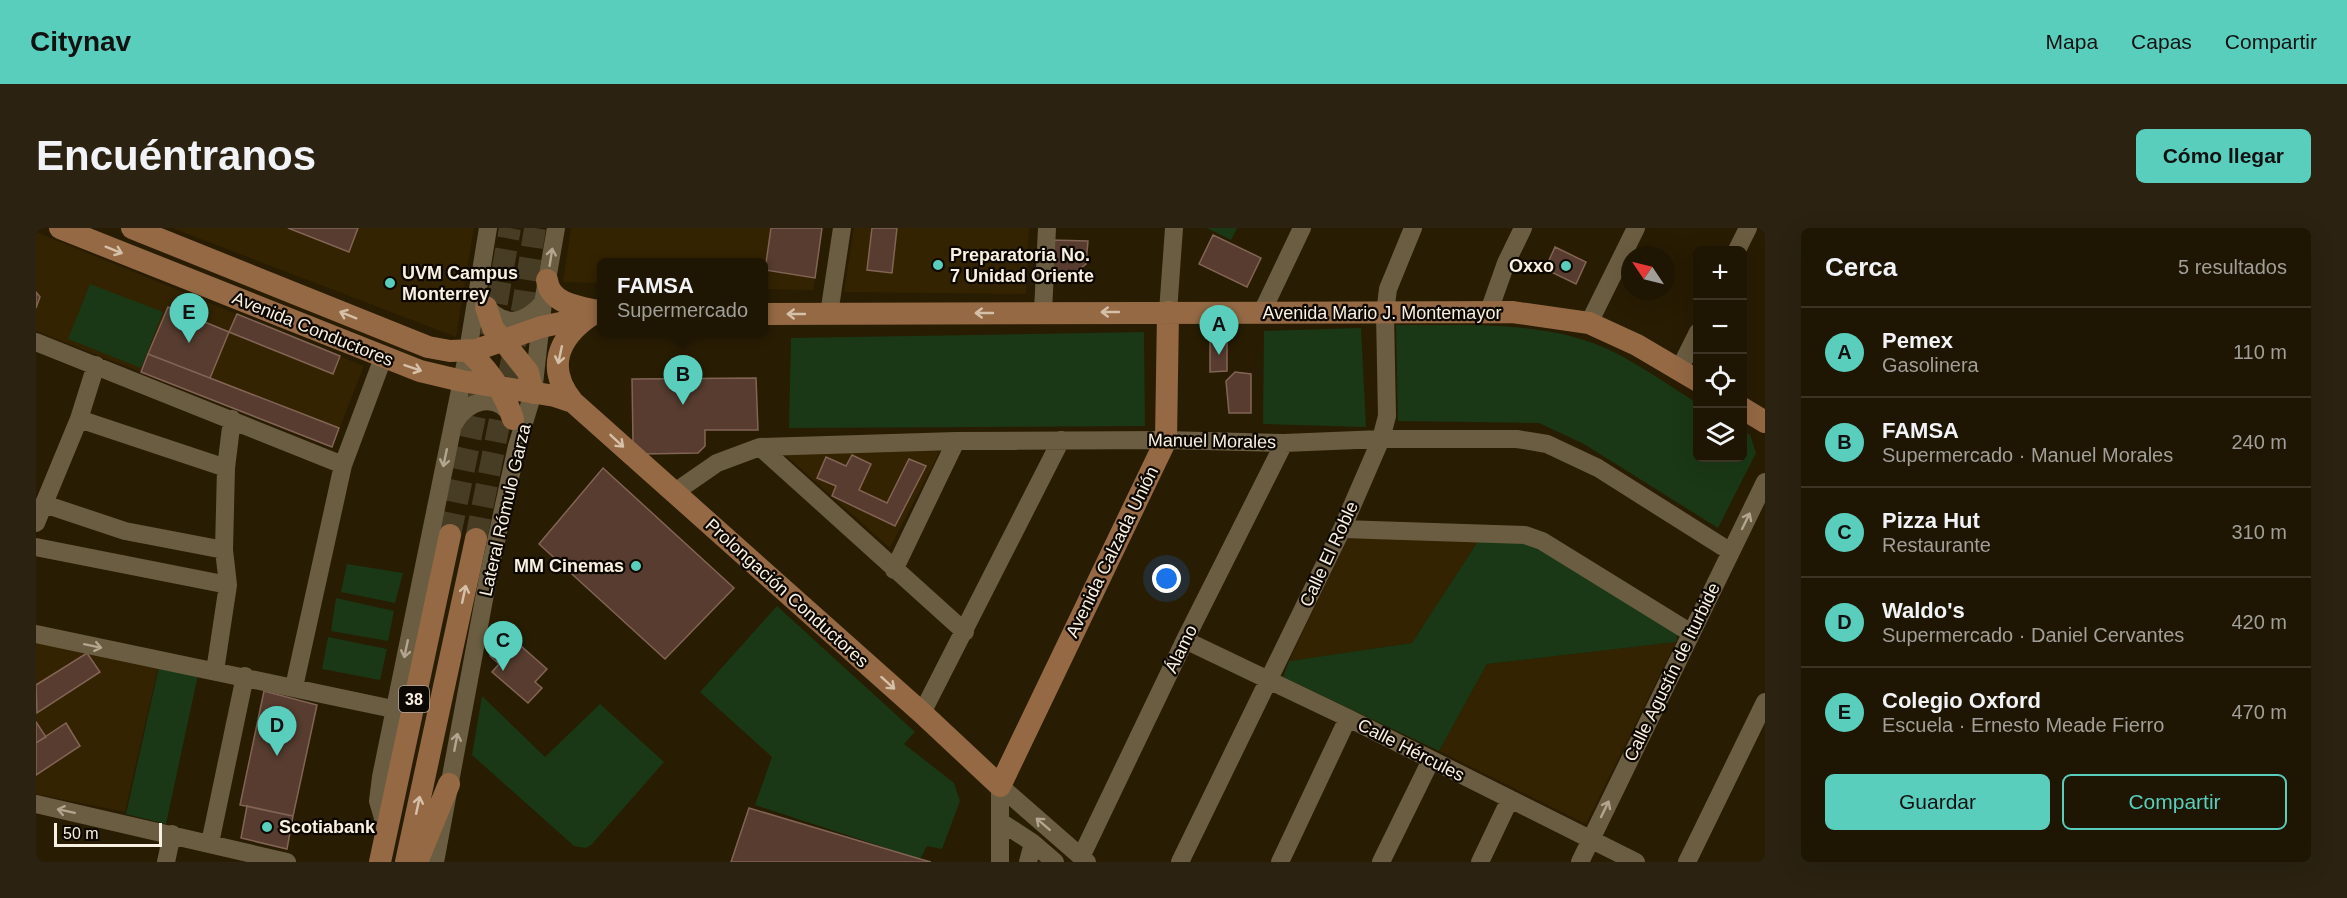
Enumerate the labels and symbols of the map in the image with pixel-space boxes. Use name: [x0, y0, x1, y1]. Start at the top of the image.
one-way arrow: [105, 245, 123, 256]
place label: Preparatoria No. 7 Unidad Oriente: [950, 245, 1094, 286]
north arrow: [1621, 246, 1675, 300]
one-way arrow: [546, 247, 557, 267]
place label: Oxxo: [1509, 256, 1554, 276]
marker: Preparatoria No. 7 Unidad Oriente: [931, 258, 945, 272]
marker: Oxxo: [1559, 259, 1573, 273]
place label: UVM Campus Monterrey: [402, 263, 518, 304]
marker: UVM Campus Monterrey: [383, 276, 397, 290]
street label: Avenida Conductores: [230, 288, 396, 370]
pin: E: [170, 294, 208, 343]
street label: Avenida Mario J. Montemayor: [1263, 303, 1501, 323]
one-way arrow: [1100, 306, 1120, 318]
pin: A: [1200, 306, 1238, 355]
one-way arrow: [975, 307, 995, 319]
one-way arrow: [787, 308, 807, 320]
one-way arrow: [339, 309, 357, 320]
one-way arrow: [554, 345, 565, 364]
pin: B: [664, 356, 702, 405]
one-way arrow: [403, 364, 422, 375]
street label: Lateral Rómulo Garza: [475, 421, 535, 598]
street label: Manuel Morales: [1148, 430, 1276, 452]
one-way arrow: [609, 434, 624, 448]
one-way arrow: [439, 448, 450, 468]
street label: Avenida Calzada Unión: [1062, 463, 1162, 641]
street label: Calle El Roble: [1296, 498, 1362, 610]
one-way arrow: [1740, 513, 1752, 530]
street label: Prolongación Conductores: [701, 515, 873, 671]
place label: MM Cinemas: [514, 556, 624, 576]
marker: MM Cinemas: [629, 559, 643, 573]
your location: [1152, 564, 1181, 593]
street label: Calle Agustín de Iturbide: [1620, 579, 1724, 765]
one-way arrow: [459, 584, 470, 604]
pin: C: [484, 622, 522, 671]
street label: Álamo: [1161, 622, 1201, 676]
one-way arrow: [84, 640, 103, 652]
one-way arrow: [399, 640, 411, 659]
one-way arrow: [880, 676, 895, 690]
road number: 38: [399, 686, 429, 712]
pin: D: [258, 706, 296, 756]
street label: Calle Hércules: [1354, 715, 1468, 785]
one-way arrow: [451, 733, 462, 753]
one-way arrow: [413, 796, 425, 815]
one-way arrow: [1600, 801, 1611, 819]
one-way arrow: [57, 805, 77, 816]
place label: Scotiabank: [279, 817, 376, 837]
one-way arrow: [1036, 817, 1051, 831]
scale bar: [54, 820, 162, 848]
marker: Scotiabank: [260, 820, 274, 834]

